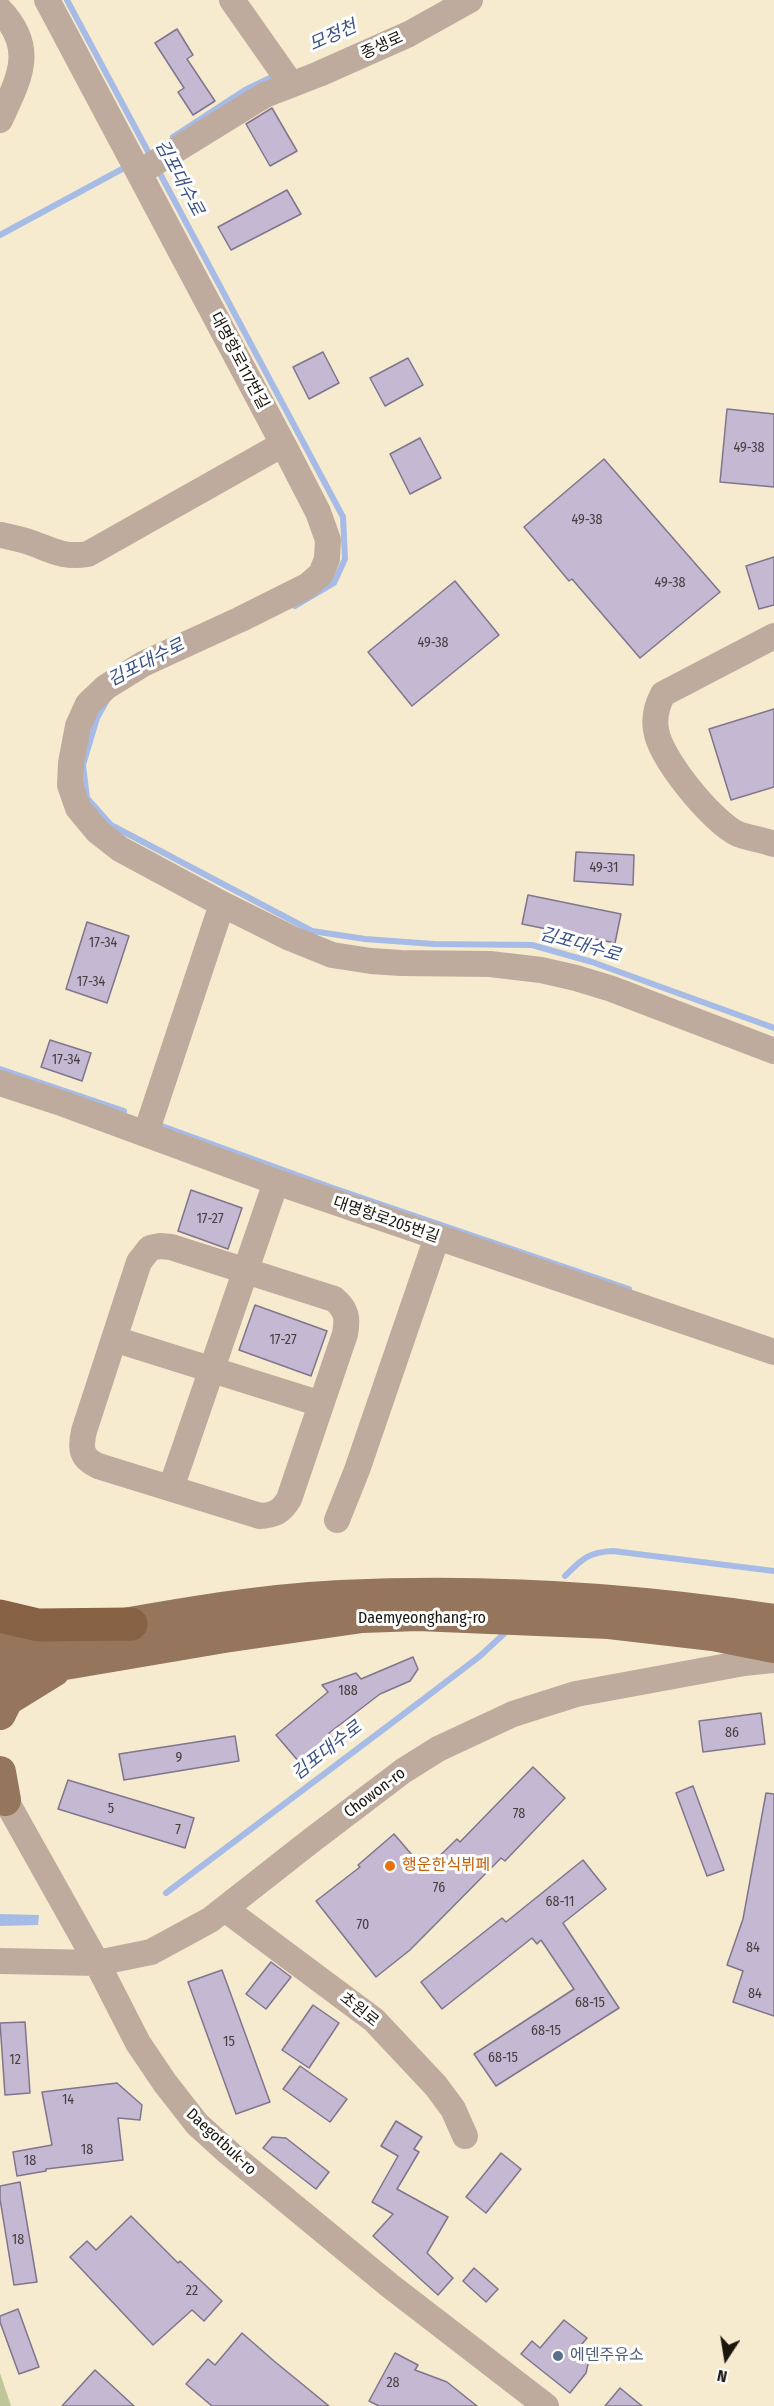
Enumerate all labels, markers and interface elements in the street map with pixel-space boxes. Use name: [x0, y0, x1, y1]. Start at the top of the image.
water label: 모정천: [306, 16, 360, 56]
street label: 종생로: [358, 28, 406, 64]
water label: 김포대수로: [150, 136, 208, 220]
street label: 대명항로117번길: [205, 309, 273, 413]
house number: 49-38: [734, 440, 764, 456]
house number: 49-38: [572, 512, 602, 528]
house number: 49-38: [655, 575, 685, 591]
water label: 김포대수로: [104, 635, 188, 691]
house number: 49-38: [418, 635, 448, 651]
house number: 49-31: [589, 860, 619, 876]
water label: 김포대수로: [537, 923, 623, 967]
house number: 17-34: [89, 935, 117, 951]
house number: 17-34: [77, 974, 105, 990]
house number: 17-34: [52, 1052, 80, 1068]
street label: 대명항로205번길: [330, 1193, 442, 1247]
house number: 17-27: [196, 1211, 224, 1227]
house number: 17-27: [269, 1332, 297, 1348]
street label: Daemyeonghang-ro: [358, 1609, 486, 1629]
house number: 188: [338, 1683, 358, 1699]
water label: 김포대수로: [288, 1717, 366, 1785]
house number: 86: [725, 1725, 739, 1741]
house number: 9: [176, 1750, 182, 1766]
street label: Chowon-ro: [341, 1764, 409, 1822]
house number: 5: [108, 1801, 114, 1817]
house number: 78: [513, 1806, 525, 1822]
house number: 7: [175, 1822, 181, 1838]
place label: 행운한식뷔페: [402, 1856, 490, 1876]
marker: 행운한식뷔페: [383, 1859, 397, 1873]
house number: 76: [433, 1880, 445, 1896]
house number: 68-11: [546, 1894, 574, 1910]
house number: 70: [357, 1917, 369, 1933]
house number: 84: [746, 1940, 760, 1956]
house number: 84: [748, 1986, 762, 2002]
street label: 초원로: [336, 1989, 382, 2031]
house number: 68-15: [575, 1995, 605, 2011]
house number: 68-15: [531, 2023, 561, 2039]
house number: 15: [223, 2034, 235, 2050]
house number: 68-15: [488, 2050, 518, 2066]
house number: 12: [9, 2052, 21, 2068]
house number: 14: [62, 2092, 74, 2108]
street label: Daegotbuk-ro: [182, 2105, 260, 2179]
house number: 18: [81, 2142, 93, 2158]
house number: 18: [24, 2153, 36, 2169]
house number: 18: [12, 2232, 24, 2248]
house number: 22: [186, 2283, 198, 2299]
north arrow: [696, 2328, 756, 2388]
place label: 에덴주유소: [570, 2346, 644, 2366]
marker: 에덴주유소: [551, 2349, 565, 2363]
text: N: [715, 2366, 729, 2386]
house number: 28: [386, 2375, 400, 2391]

